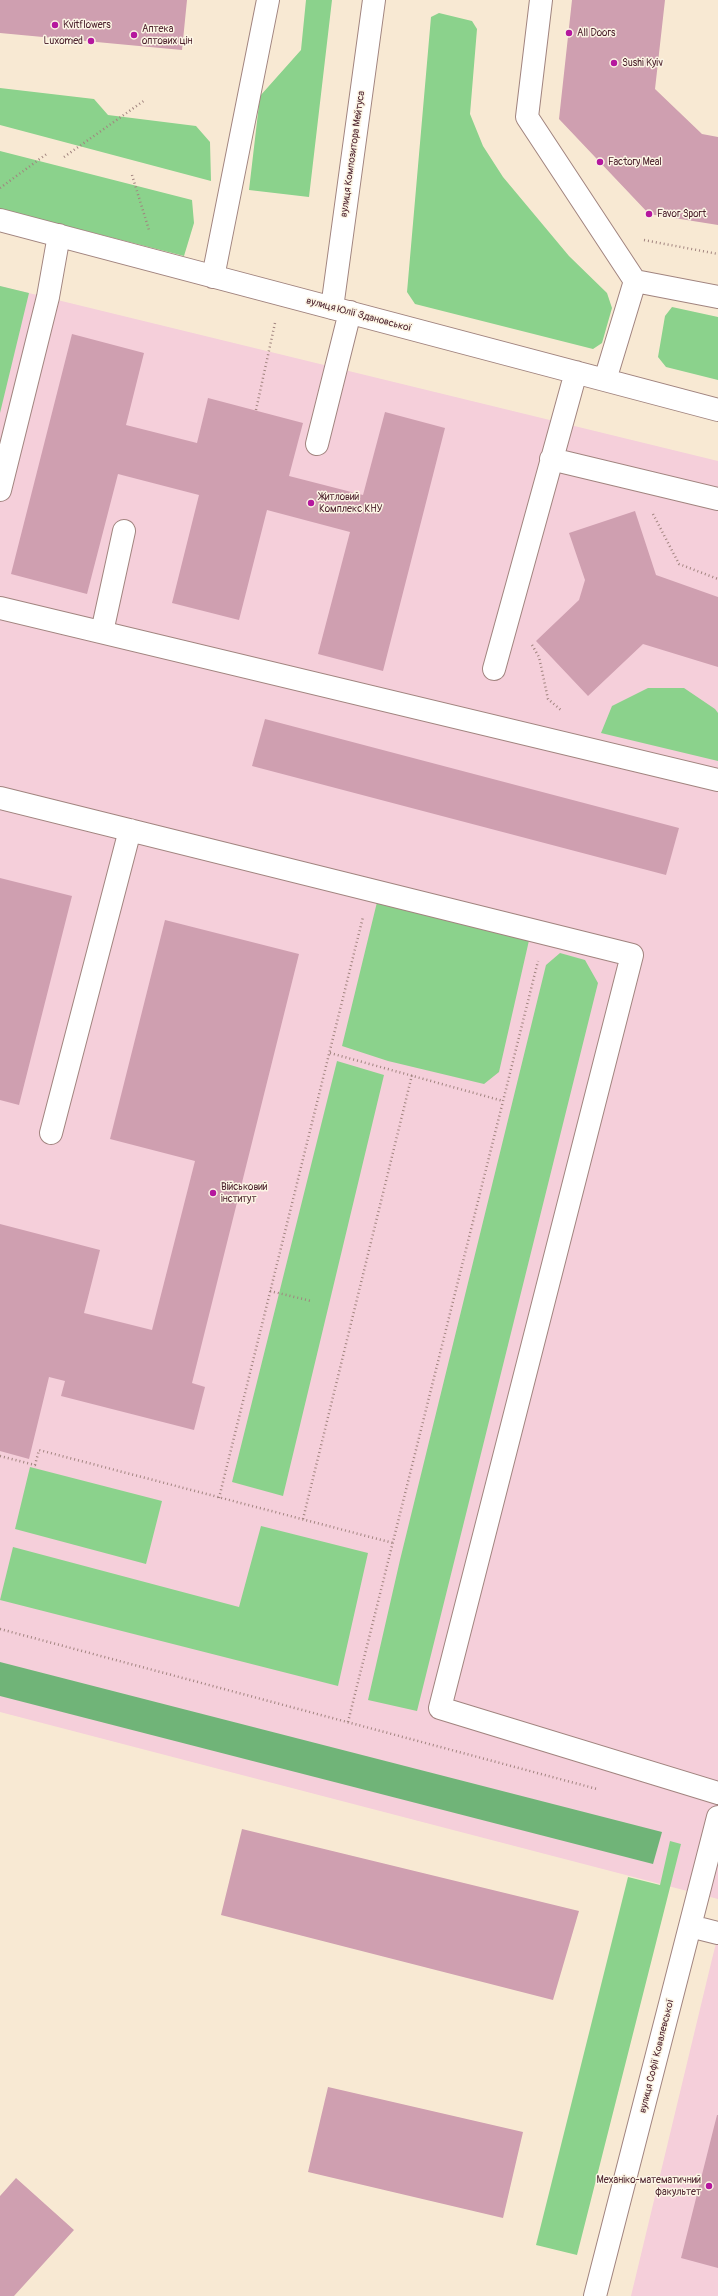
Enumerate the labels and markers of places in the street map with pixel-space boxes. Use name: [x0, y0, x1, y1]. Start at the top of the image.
place label: Kvitflowers: [63, 19, 111, 31]
marker: Kvitflowers: [50, 20, 60, 30]
place label: Аптека оптових цін: [142, 23, 192, 46]
place label: All Doors: [577, 27, 615, 39]
marker: All Doors: [564, 28, 574, 38]
marker: Аптека оптових цін: [129, 30, 139, 40]
place label: Luxomed: [44, 35, 83, 47]
marker: Luxomed: [86, 36, 96, 46]
place label: Sushi Kyiv: [622, 57, 663, 69]
marker: Sushi Kyiv: [609, 58, 619, 68]
place label: Factory Meal: [608, 156, 662, 168]
marker: Factory Meal: [595, 157, 605, 167]
place label: Favor Sport: [657, 208, 706, 220]
marker: Favor Sport: [644, 209, 654, 219]
place label: Житловий Комплекс КНУ: [319, 491, 382, 514]
marker: Житловий Комплекс КНУ: [306, 498, 316, 508]
place label: Військовий інститут: [221, 1181, 268, 1204]
marker: Військовий інститут: [208, 1188, 218, 1198]
place label: Механіко-математичний факультет: [596, 2174, 701, 2198]
marker: Механіко-математичний факультет: [704, 2181, 714, 2191]

